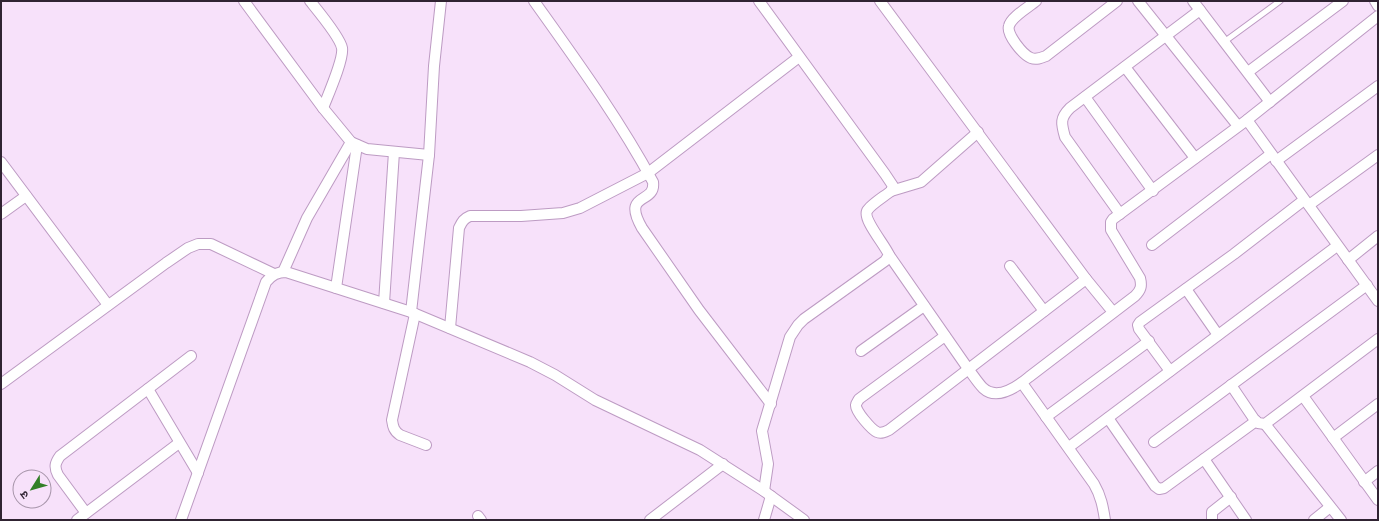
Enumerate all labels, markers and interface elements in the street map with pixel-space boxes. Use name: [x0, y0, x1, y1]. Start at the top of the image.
north arrow: [12, 469, 52, 509]
text: उ: [16, 488, 32, 502]

